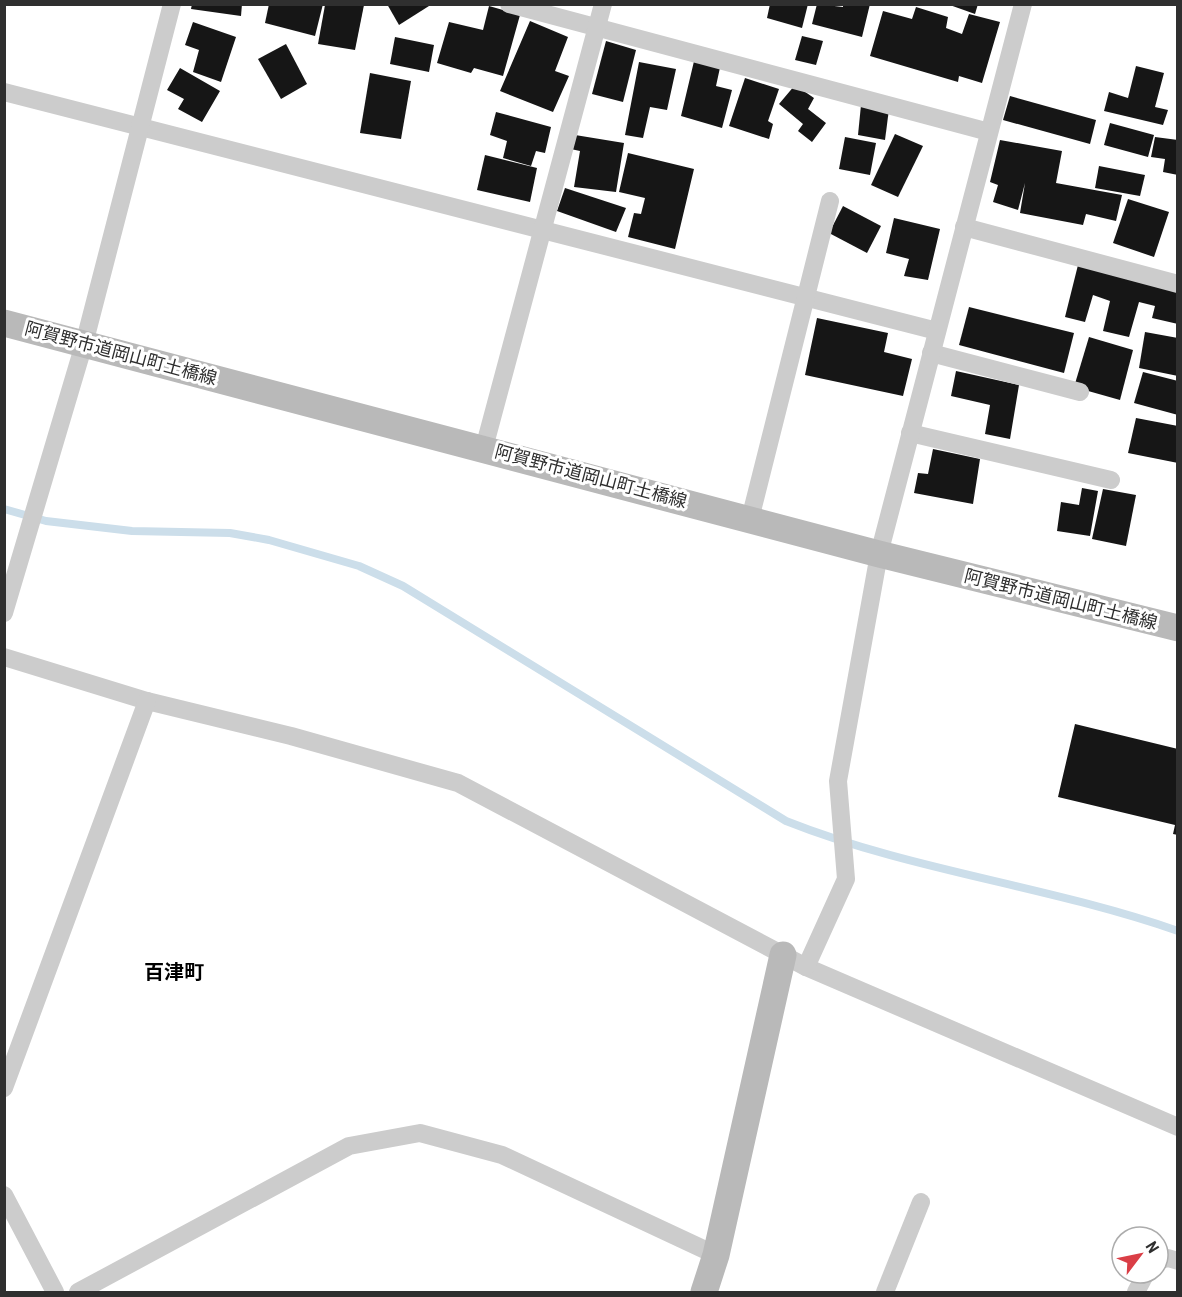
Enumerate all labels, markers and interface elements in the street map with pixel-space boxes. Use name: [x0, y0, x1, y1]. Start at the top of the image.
street label: 阿賀野市道岡山町土橋線: [23, 317, 219, 389]
street label: 阿賀野市道岡山町土橋線: [493, 440, 689, 512]
street label: 阿賀野市道岡山町土橋線: [962, 565, 1160, 633]
district label: 百津町: [144, 960, 204, 984]
north arrow: [1110, 1225, 1170, 1285]
text: N: [1142, 1238, 1163, 1257]

